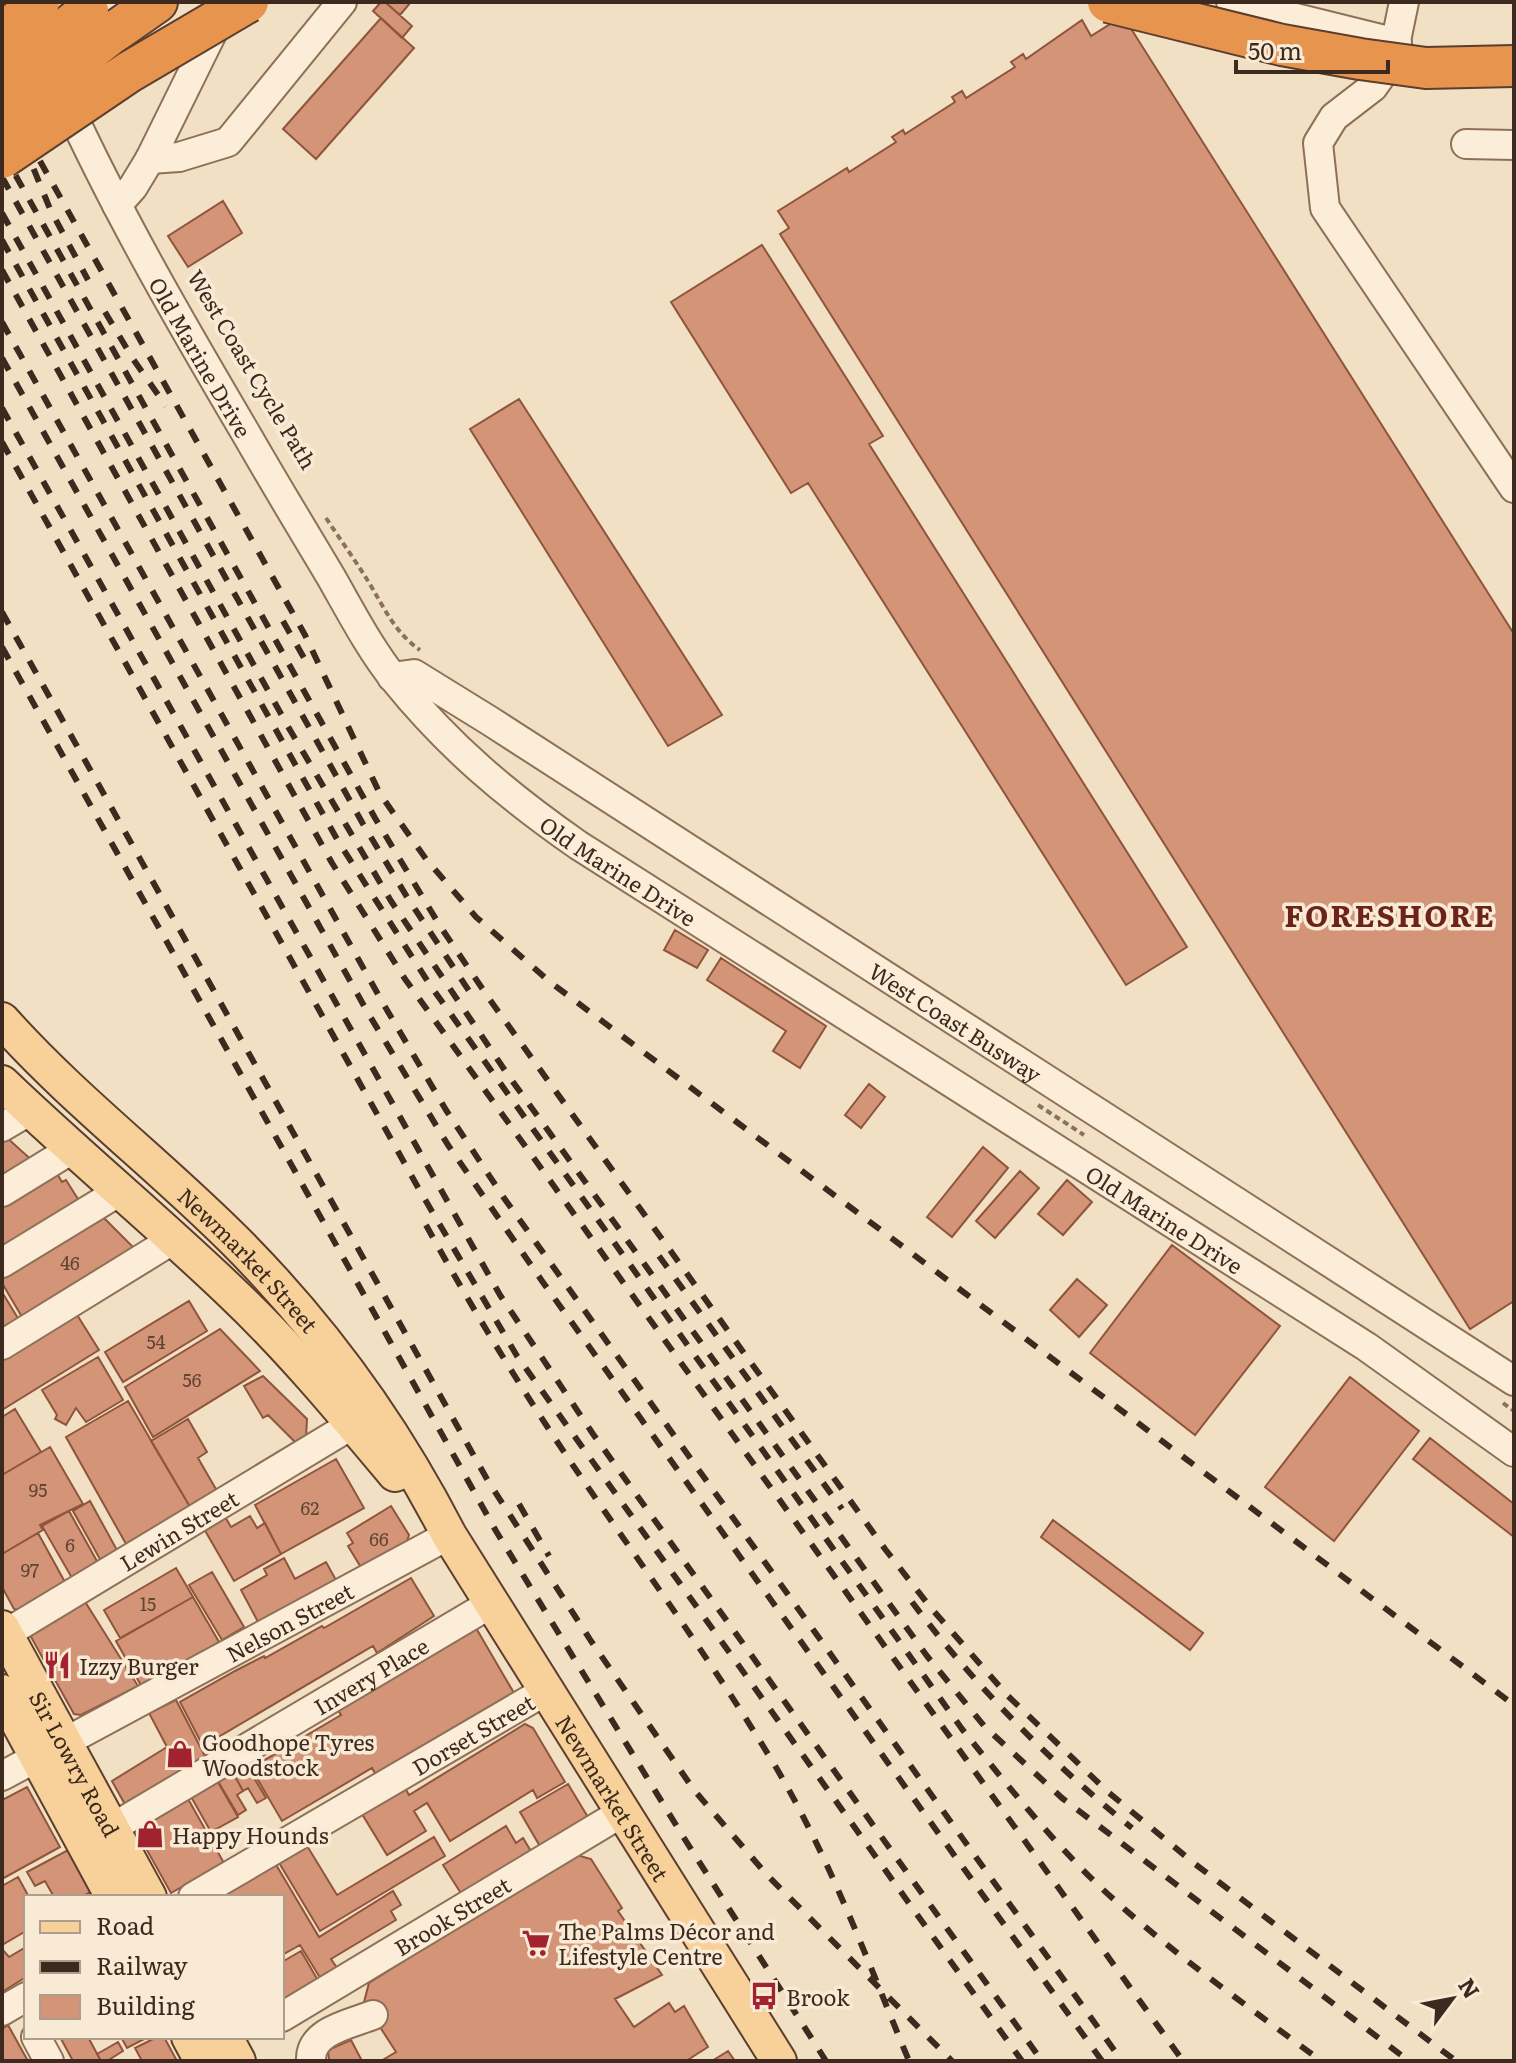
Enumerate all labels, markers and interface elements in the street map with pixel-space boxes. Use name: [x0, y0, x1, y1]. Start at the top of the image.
scale bar: [1236, 24, 1388, 74]
text: 50 m: [1248, 32, 1302, 67]
street label: West Coast Cycle Path: [180, 263, 326, 475]
street label: Old Marine Drive: [142, 270, 261, 443]
street label: Old Marine Drive: [534, 807, 703, 933]
district label: FORESHORE: [1284, 892, 1496, 936]
street label: West Coast Busway: [863, 953, 1049, 1089]
street label: Old Marine Drive: [1080, 1156, 1250, 1281]
street label: Newmarket Street: [171, 1179, 327, 1339]
house number: 46: [60, 1249, 80, 1276]
house number: 54: [146, 1328, 166, 1355]
house number: 56: [183, 1366, 202, 1393]
house number: 95: [29, 1476, 47, 1503]
street label: Lewin Street: [113, 1481, 244, 1578]
house number: 62: [301, 1494, 319, 1521]
house number: 66: [369, 1525, 389, 1552]
house number: 6: [65, 1531, 75, 1558]
house number: 97: [21, 1556, 39, 1583]
street label: Nelson Street: [219, 1573, 359, 1669]
house number: 15: [140, 1590, 156, 1617]
street label: Invery Place: [307, 1628, 434, 1722]
place label: Izzy Burger: [79, 1649, 199, 1682]
restaurant icon: Izzy Burger: [42, 1650, 72, 1680]
street label: Sir Lowry Road: [23, 1684, 129, 1842]
street label: Dorset Street: [405, 1685, 540, 1782]
street label: Newmarket Street: [549, 1708, 678, 1887]
place label: Goodhope Tyres Woodstock: [202, 1725, 374, 1783]
shop icon: Goodhope Tyres Woodstock: [165, 1739, 195, 1769]
place label: Happy Hounds: [172, 1818, 329, 1851]
shop icon: Happy Hounds: [135, 1819, 165, 1849]
street label: Brook Street: [387, 1867, 516, 1963]
legend: [24, 1895, 284, 2039]
text: Road: [96, 1907, 155, 1942]
place label: The Palms Décor and Lifestyle Centre: [558, 1914, 775, 1972]
supermarket icon: The Palms Décor and Lifestyle Centre: [521, 1928, 551, 1958]
text: Railway: [96, 1947, 188, 1982]
north arrow: [1412, 1959, 1492, 2039]
text: N: [1451, 1971, 1489, 2004]
place label: Brook: [786, 1980, 850, 2013]
bus stop icon: Brook: [749, 1981, 779, 2011]
text: Building: [96, 1987, 195, 2022]

